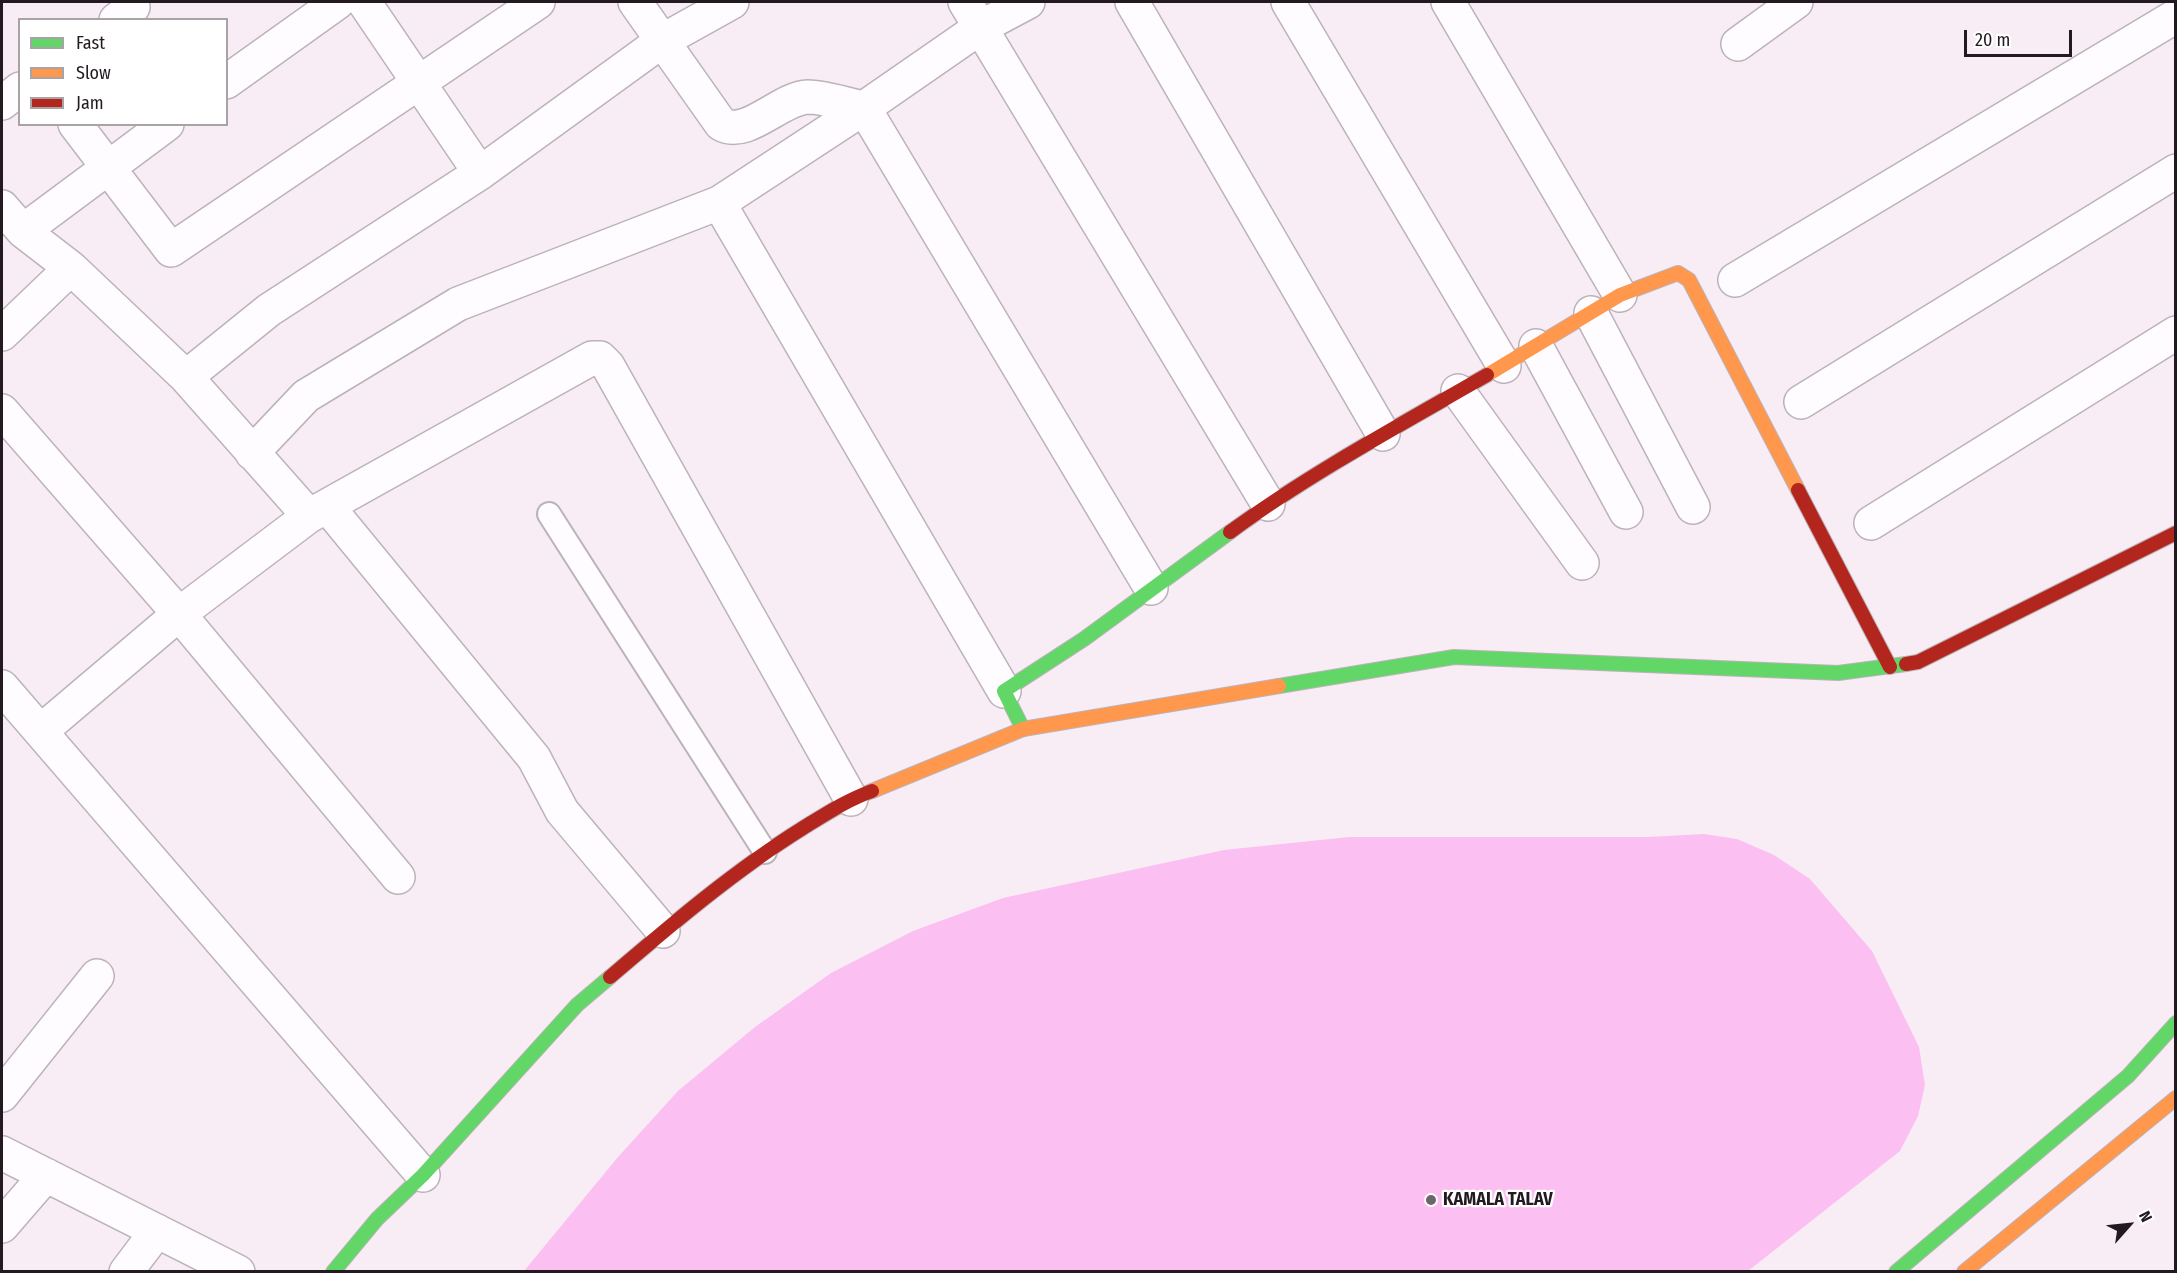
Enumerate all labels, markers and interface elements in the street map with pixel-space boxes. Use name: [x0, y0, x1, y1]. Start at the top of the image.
legend: [18, 18, 228, 126]
scale bar: [1967, 18, 2075, 56]
text: 20 m: [1975, 29, 2010, 51]
text: Fast: [76, 32, 105, 54]
text: Slow: [76, 62, 111, 84]
text: Jam: [76, 92, 104, 114]
place label: KAMALA TALAV: [1443, 1189, 1553, 1211]
marker: KAMALA TALAV: [1424, 1193, 1438, 1207]
north arrow: [2099, 1195, 2159, 1255]
text: N: [2135, 1208, 2156, 1225]

